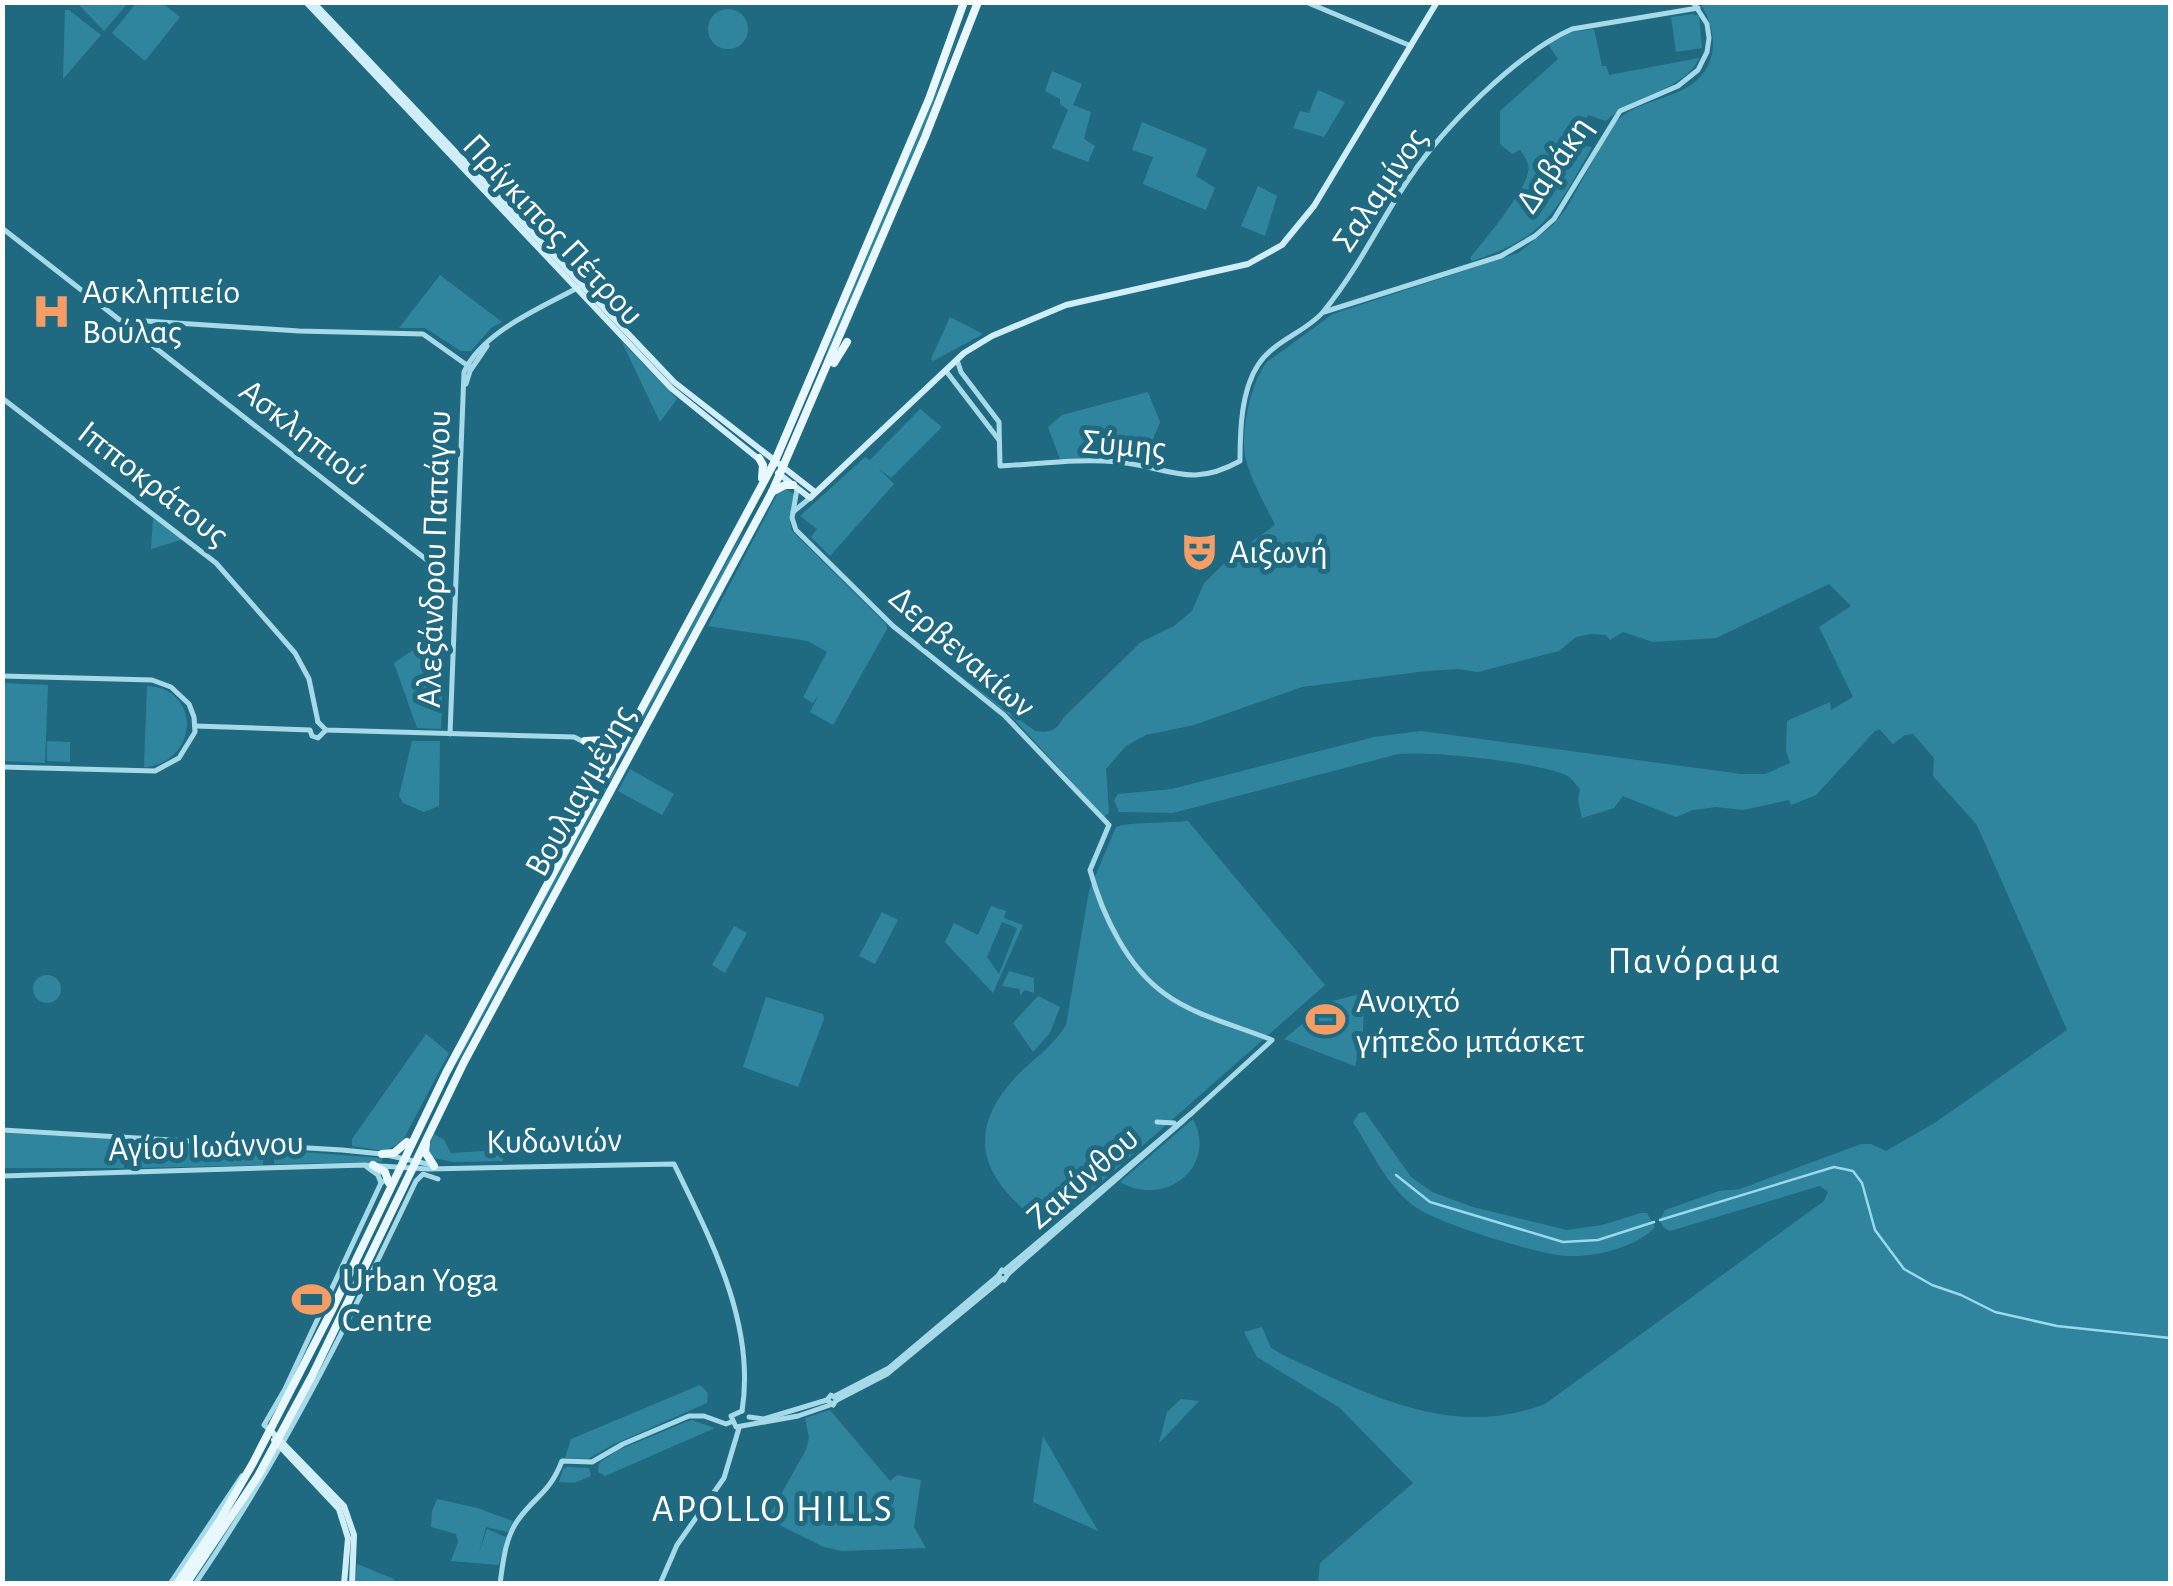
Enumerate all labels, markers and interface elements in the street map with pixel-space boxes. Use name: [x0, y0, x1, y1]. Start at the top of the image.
street label: Δαβάκη: [1510, 110, 1599, 219]
street label: Σαλαμίνος: [1326, 122, 1434, 258]
street label: Πρίγκιπος Πέτρου: [456, 128, 650, 332]
place label: Ασκληπιείο Βούλας: [82, 275, 240, 350]
hospital icon: Ασκληπιείο Βούλας: [31, 290, 73, 332]
street label: Ασκληπιού: [233, 373, 373, 494]
street label: Αλεξάνδρου Παπάγου: [412, 410, 457, 708]
street label: Ιπποκράτους: [71, 415, 235, 553]
street label: Σύμης: [1080, 424, 1168, 467]
theatre icon: Αιξωνή: [1178, 530, 1220, 572]
place label: Αιξωνή: [1229, 535, 1328, 570]
street label: Δερβενακίων: [882, 580, 1042, 725]
street label: Βουλιαγμένης: [519, 699, 642, 882]
district label: Πανόραμα: [1607, 943, 1783, 981]
place label: Ανοιχτό γήπεδο μπάσκετ: [1356, 984, 1585, 1059]
sports icon: Ανοιχτό γήπεδο μπάσκετ: [1305, 999, 1347, 1041]
street label: Ζακύνθου: [1021, 1121, 1145, 1236]
street label: Κυδωνιών: [486, 1123, 622, 1160]
street label: Αγίου Ιωάννου: [108, 1126, 305, 1167]
place label: Urban Yoga Centre: [342, 1263, 498, 1338]
sports icon: Urban Yoga Centre: [291, 1278, 333, 1320]
district label: APOLLO HILLS: [652, 1491, 894, 1529]

